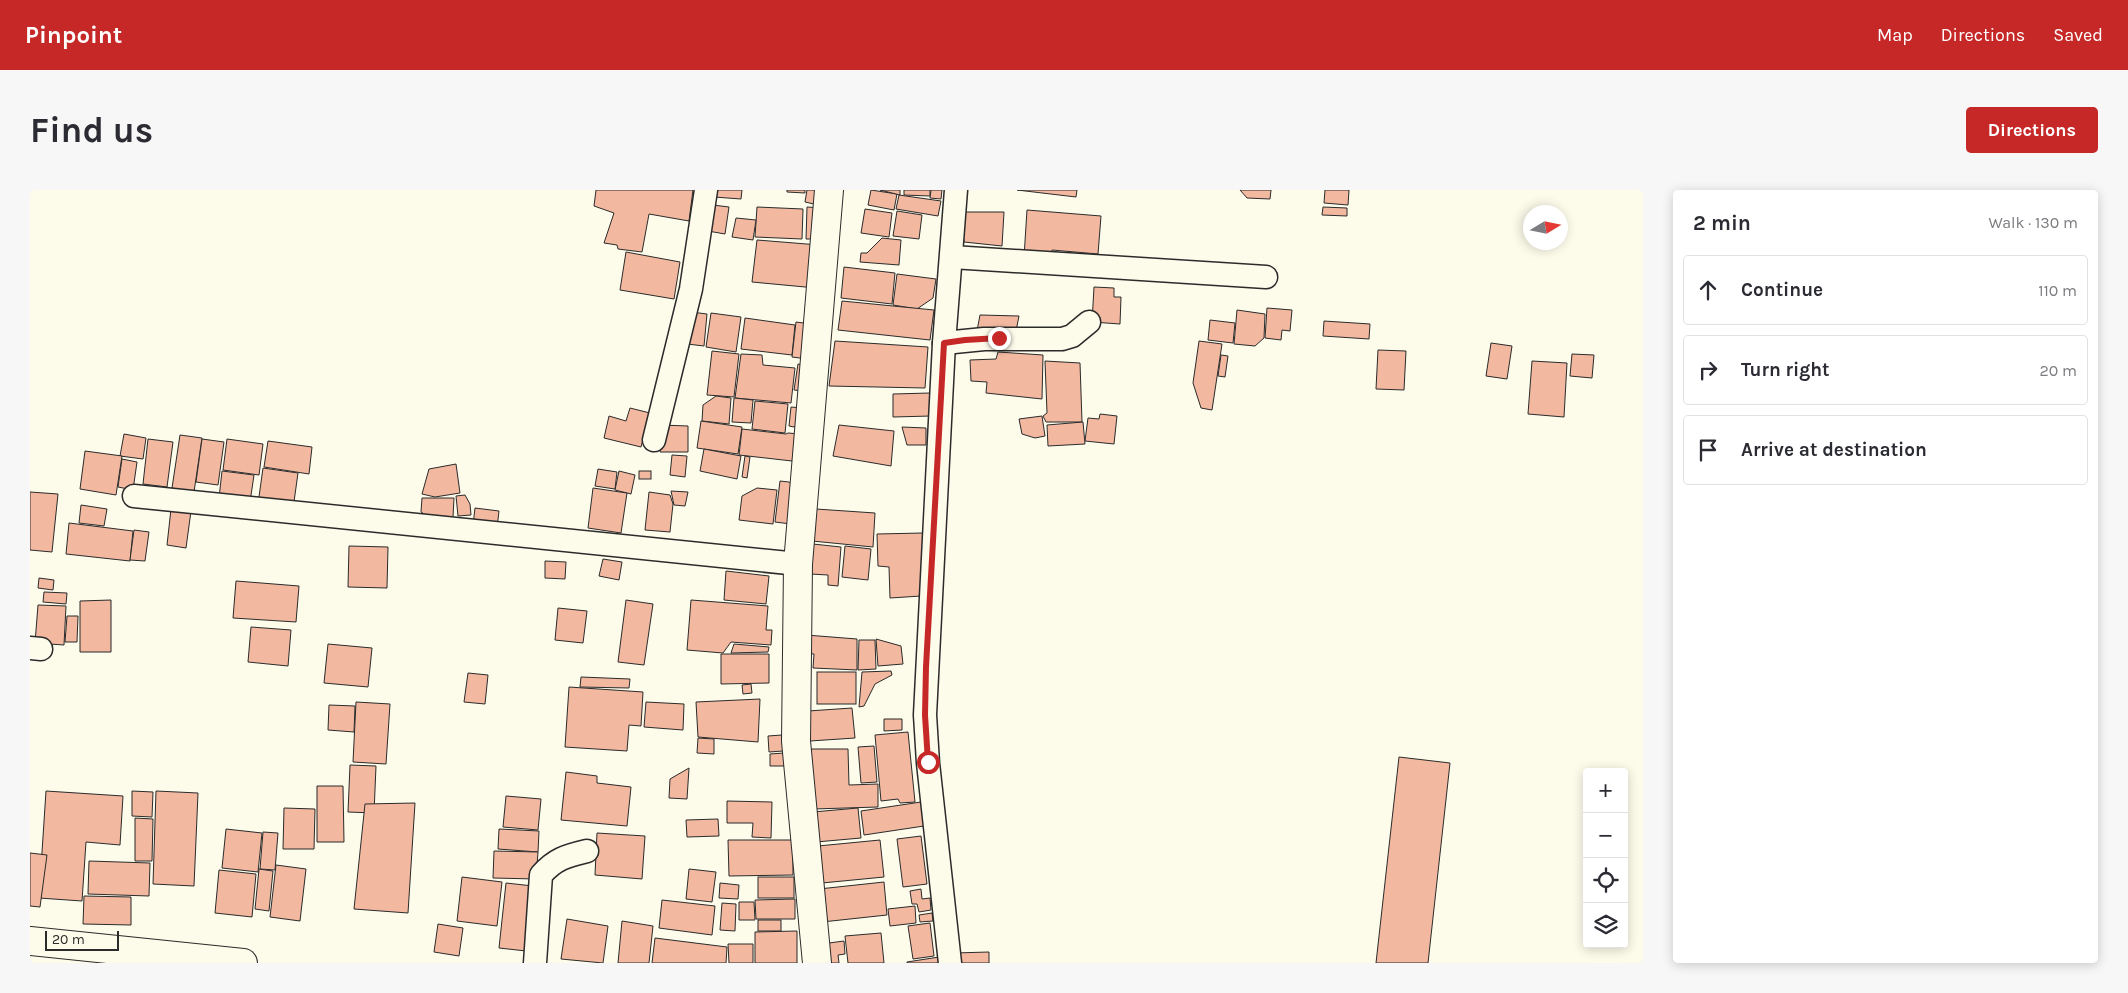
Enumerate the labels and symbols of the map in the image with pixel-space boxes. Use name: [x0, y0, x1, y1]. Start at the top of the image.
north arrow: [1523, 205, 1568, 250]
route end: [988, 327, 1011, 350]
route start: [917, 751, 940, 774]
scale bar: [45, 928, 119, 951]

